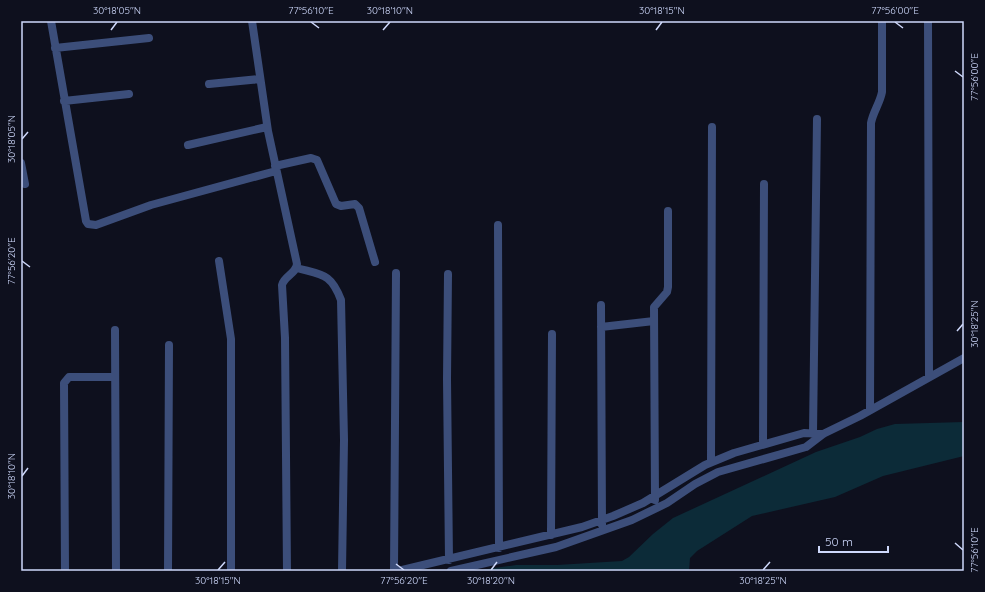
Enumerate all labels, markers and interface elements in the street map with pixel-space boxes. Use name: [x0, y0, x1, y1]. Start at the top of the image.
text: 30°18'05"N: [93, 4, 141, 17]
text: 77°56'10"E: [288, 4, 334, 17]
text: 30°18'10"N: [367, 4, 413, 17]
text: 30°18'15"N: [639, 4, 685, 17]
text: 77°56'00"E: [871, 4, 919, 17]
text: 77°56'00"E: [968, 53, 981, 101]
text: 30°18'05"N: [5, 115, 18, 163]
text: 77°56'20"E: [5, 237, 18, 285]
text: 30°18'25"N: [968, 300, 981, 348]
text: 30°18'10"N: [5, 453, 18, 499]
text: 77°56'10"E: [968, 527, 981, 573]
scale bar: [819, 528, 888, 554]
text: 50 m: [825, 534, 853, 549]
text: 30°18'15"N: [195, 574, 241, 587]
text: 77°56'20"E: [380, 574, 428, 587]
text: 30°18'20"N: [467, 574, 515, 587]
text: 30°18'25"N: [739, 574, 787, 587]

